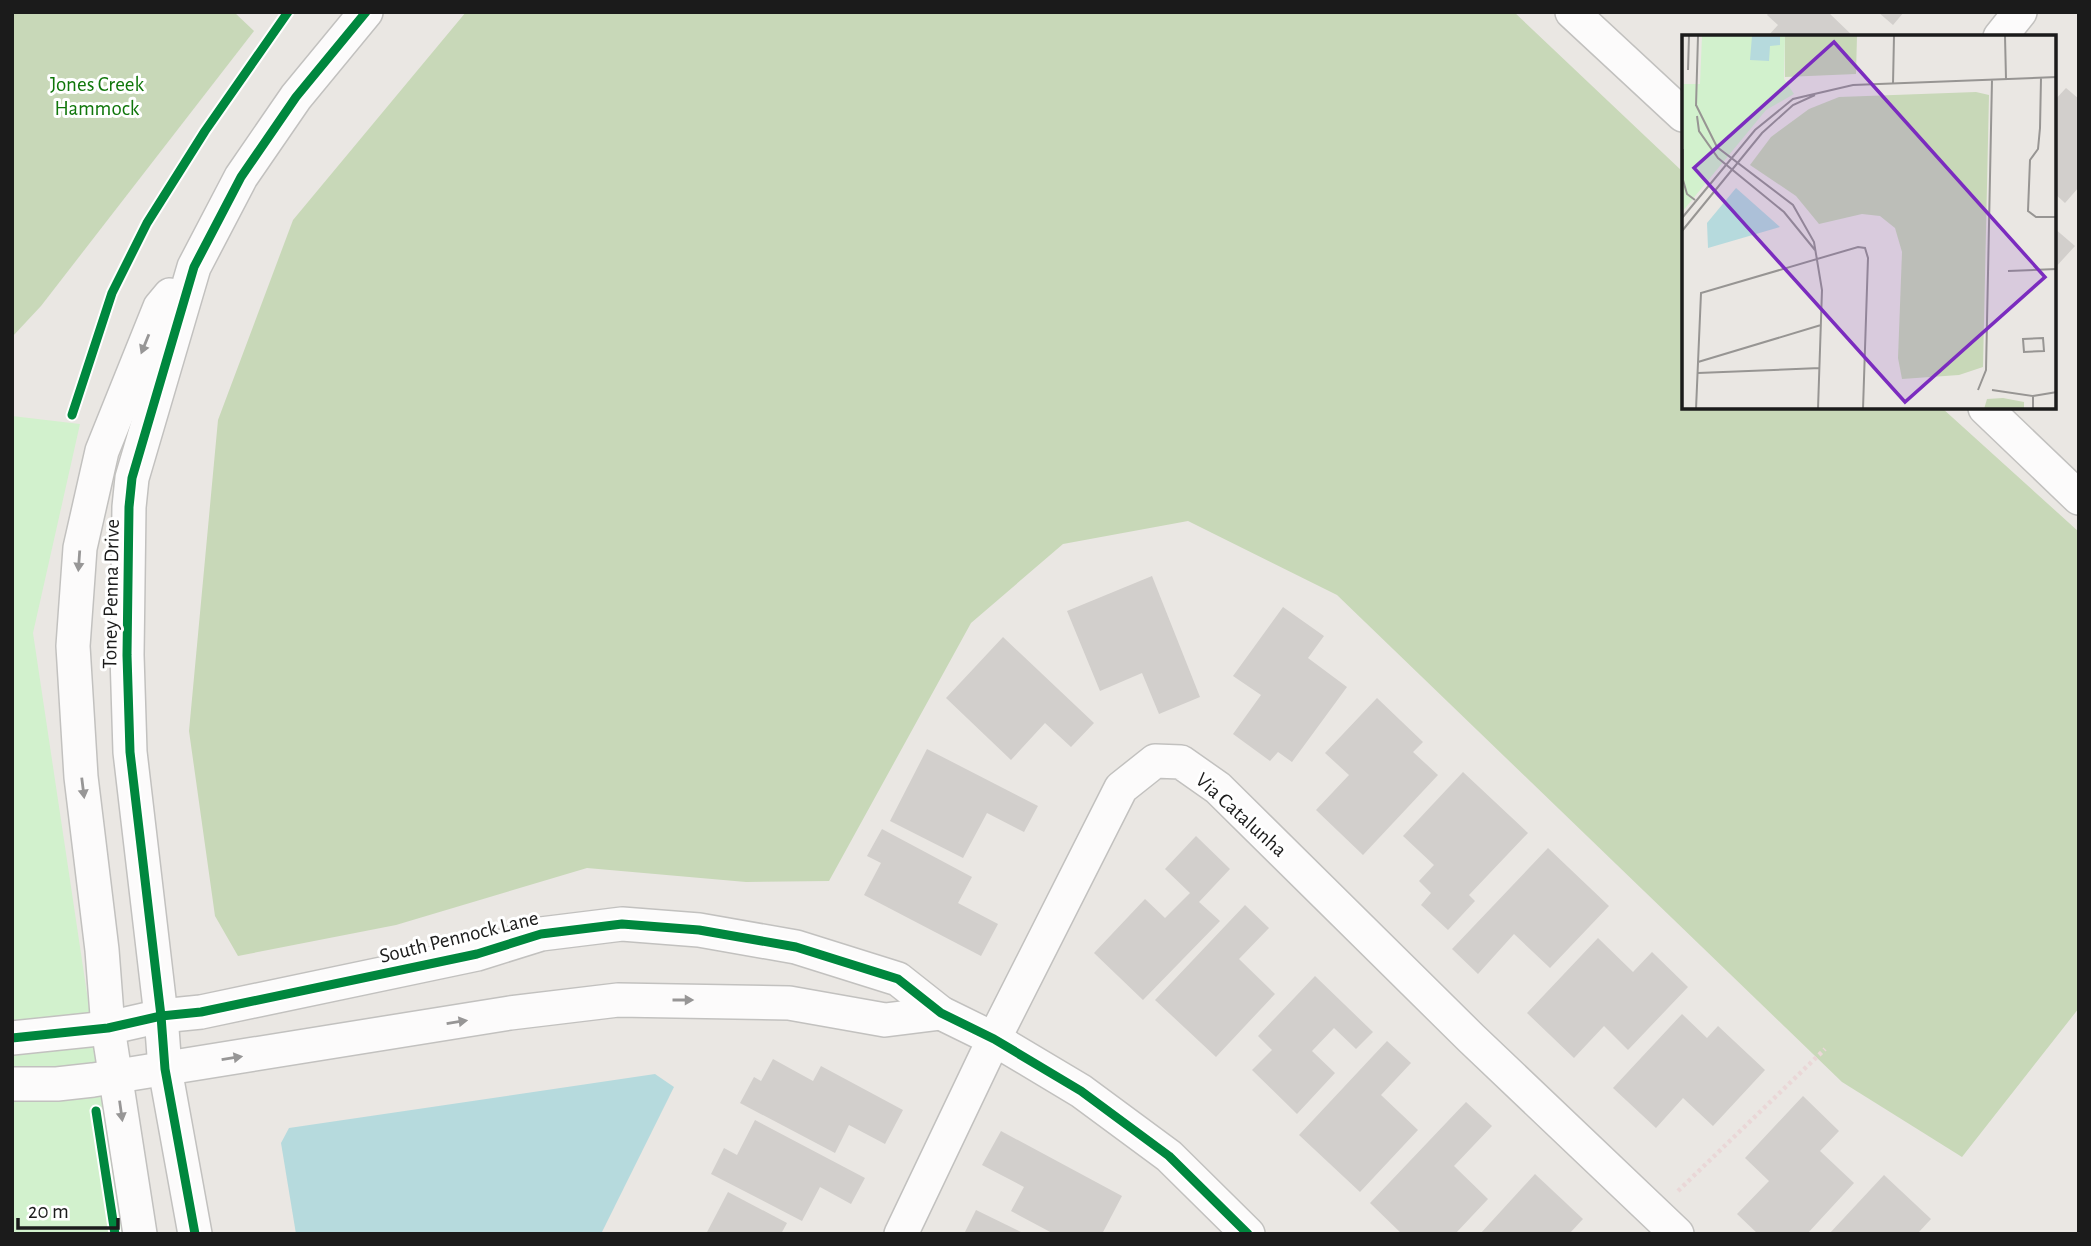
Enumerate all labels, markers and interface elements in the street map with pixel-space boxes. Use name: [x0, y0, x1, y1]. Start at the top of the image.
inset map: [1682, 35, 2056, 410]
park label: Jones Creek Hammock: [50, 74, 144, 119]
one-way arrow: [140, 334, 151, 355]
street label: Toney Penna Drive: [99, 519, 123, 669]
one-way arrow: [73, 550, 84, 572]
street label: Via Catalunha: [1192, 769, 1291, 861]
one-way arrow: [77, 777, 88, 799]
street label: South Pennock Lane: [377, 907, 541, 967]
one-way arrow: [672, 995, 694, 1006]
one-way arrow: [446, 1016, 468, 1027]
one-way arrow: [221, 1052, 243, 1063]
one-way arrow: [116, 1100, 127, 1122]
scale bar: [18, 1186, 117, 1230]
text: 20 m: [28, 1201, 69, 1222]

